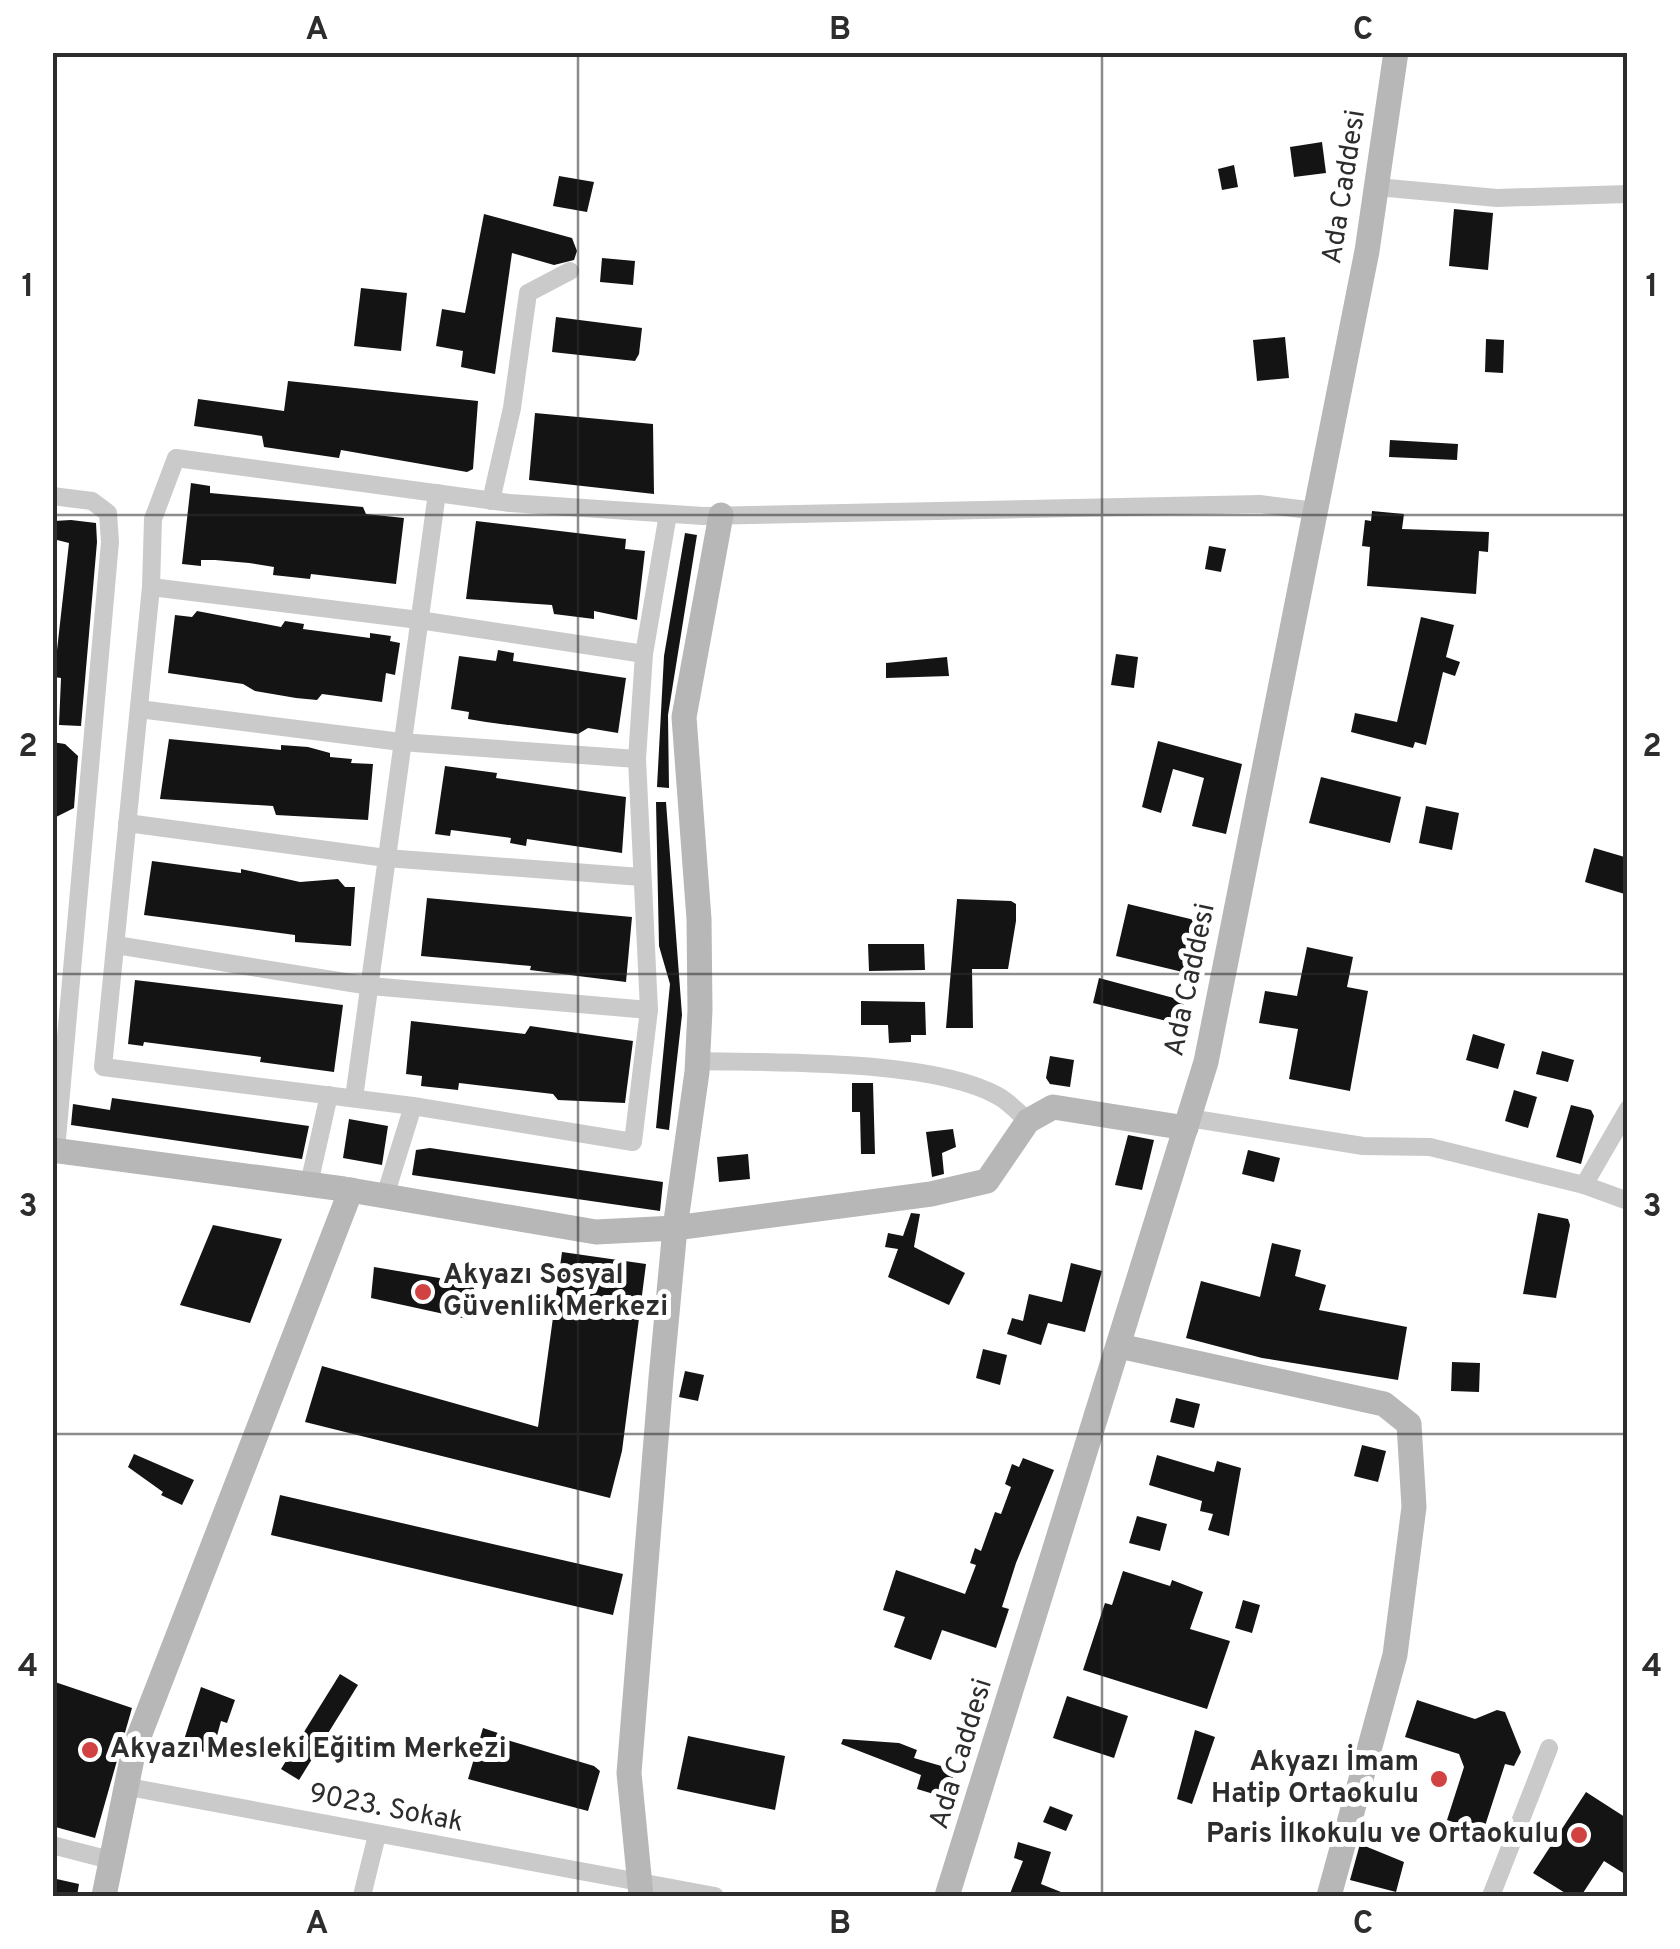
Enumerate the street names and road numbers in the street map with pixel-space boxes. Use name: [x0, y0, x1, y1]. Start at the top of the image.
street label: Ada Caddesi: [1315, 107, 1375, 267]
street label: Ada Caddesi: [1157, 900, 1225, 1060]
street label: Ada Caddesi: [922, 1674, 1002, 1834]
street label: 9023. Sokak: [306, 1776, 466, 1842]

